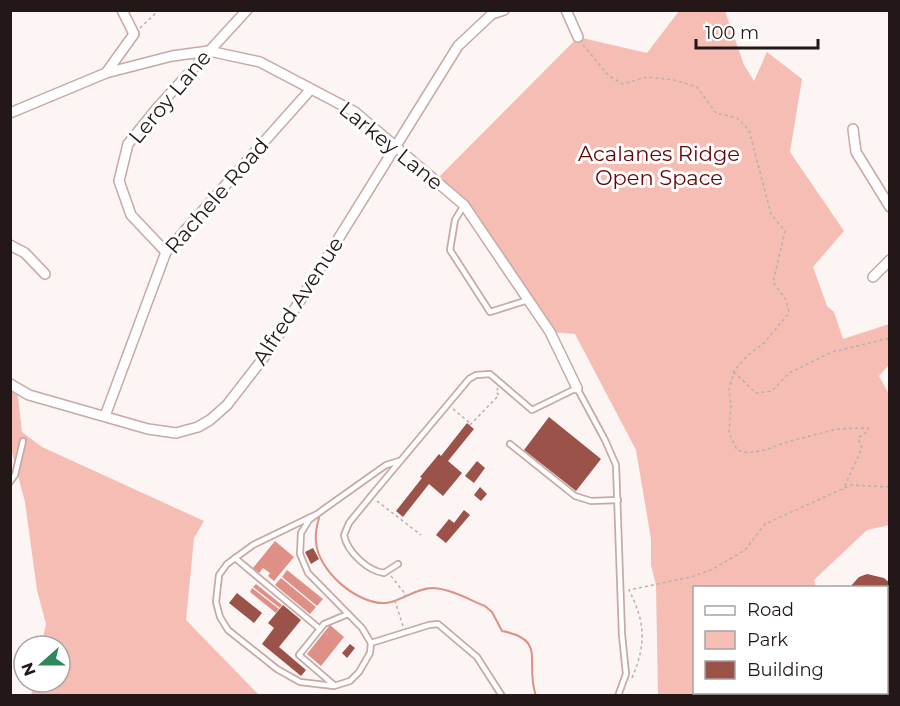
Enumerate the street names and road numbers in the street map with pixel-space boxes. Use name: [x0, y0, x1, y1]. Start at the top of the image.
street label: Leroy Lane: [123, 45, 216, 149]
street label: Larkey Lane: [334, 96, 448, 195]
street label: Rachele Road: [160, 133, 274, 258]
street label: Alfred Avenue: [247, 232, 348, 369]

